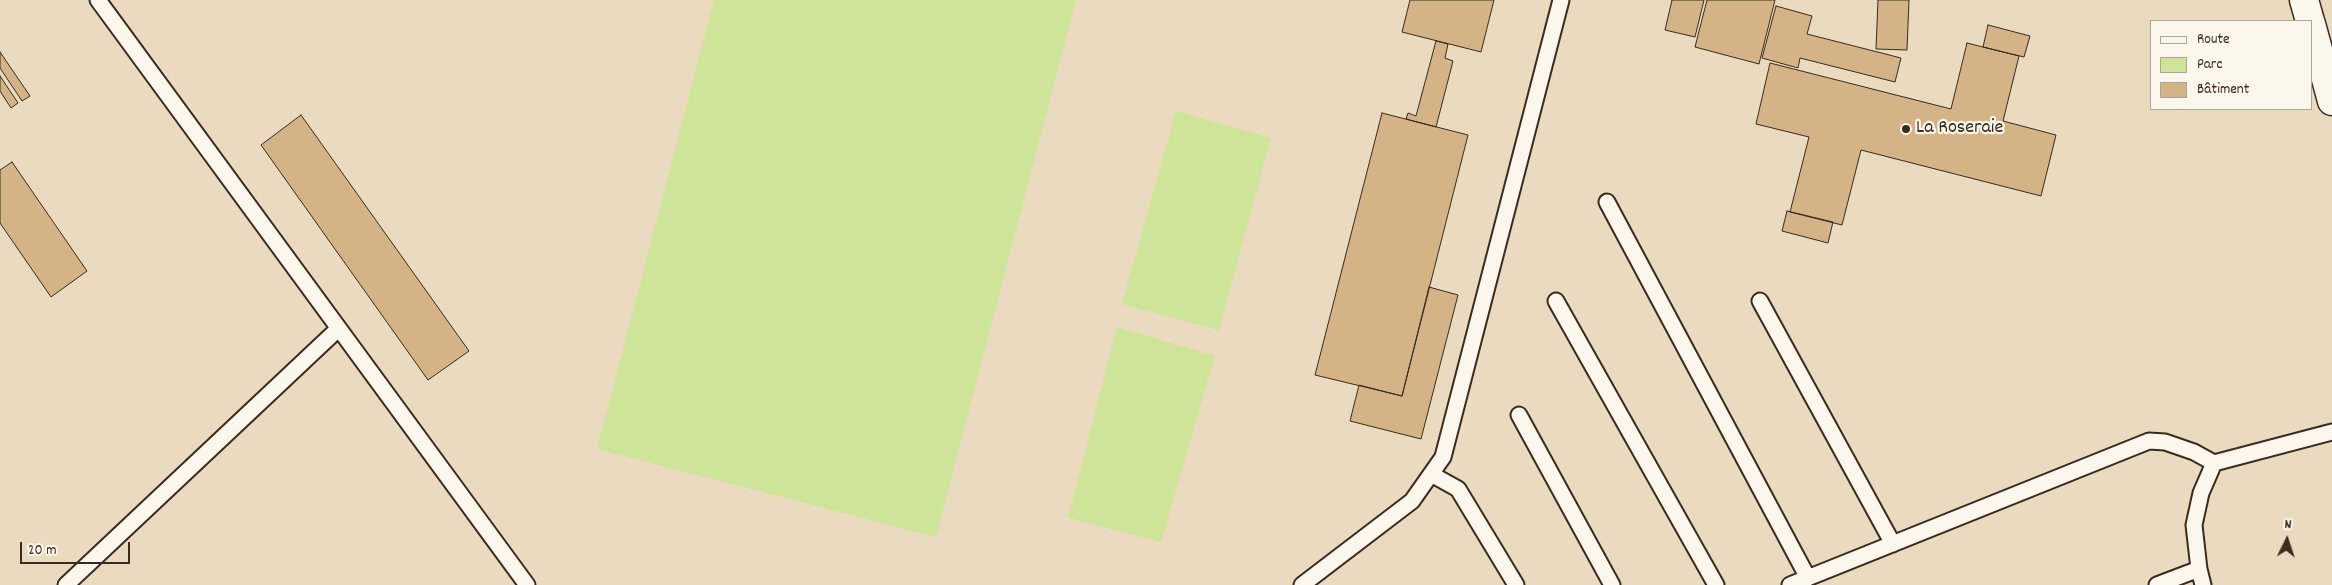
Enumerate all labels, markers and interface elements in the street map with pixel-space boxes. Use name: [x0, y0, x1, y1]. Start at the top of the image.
legend: [2150, 20, 2312, 110]
text: Route: [2197, 29, 2230, 51]
text: Parc: [2197, 54, 2222, 76]
text: Bâtiment: [2197, 79, 2249, 101]
place label: La Roseraie: [1916, 117, 2003, 141]
marker: La Roseraie: [1900, 123, 1912, 135]
north arrow: [2262, 515, 2312, 565]
text: N: [2284, 515, 2292, 535]
scale bar: [22, 532, 132, 564]
text: 20 m: [28, 540, 56, 562]

